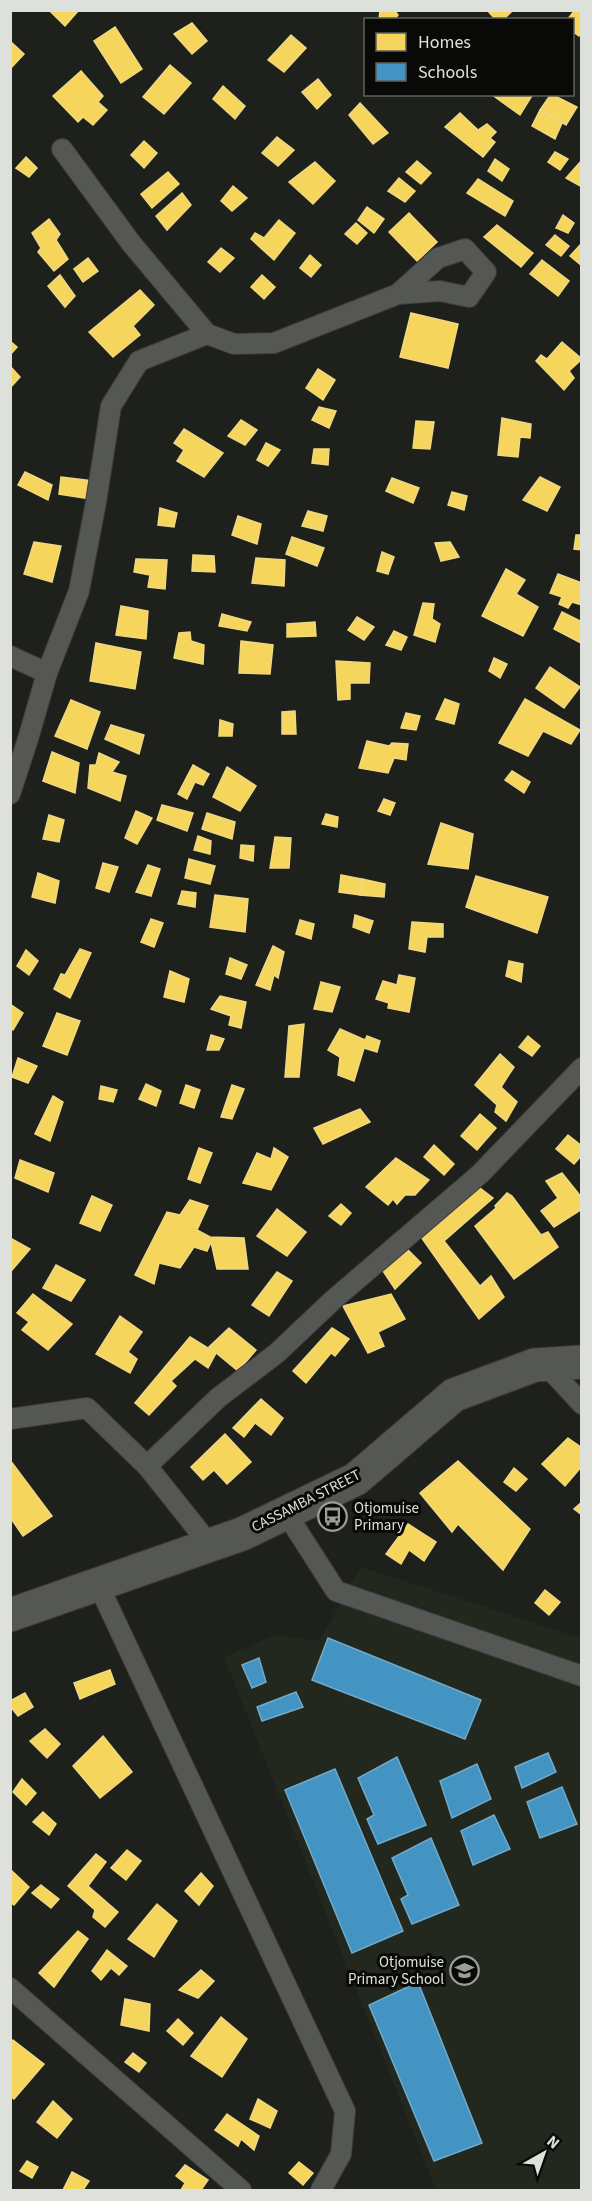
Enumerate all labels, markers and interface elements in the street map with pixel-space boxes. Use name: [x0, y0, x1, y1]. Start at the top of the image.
legend: [364, 18, 574, 96]
text: Homes: [418, 30, 471, 55]
text: Schools: [418, 60, 477, 85]
street label: CASSAMBA STREET: [248, 1464, 364, 1538]
place label: Otjomuise Primary: [354, 1498, 419, 1536]
bus stop icon: Otjomuise Primary: [317, 1501, 349, 1533]
place label: Otjomuise Primary School: [348, 1952, 444, 1990]
school or university icon: Otjomuise Primary School: [449, 1955, 481, 1987]
north arrow: [514, 2123, 574, 2183]
text: N: [542, 2130, 564, 2154]

